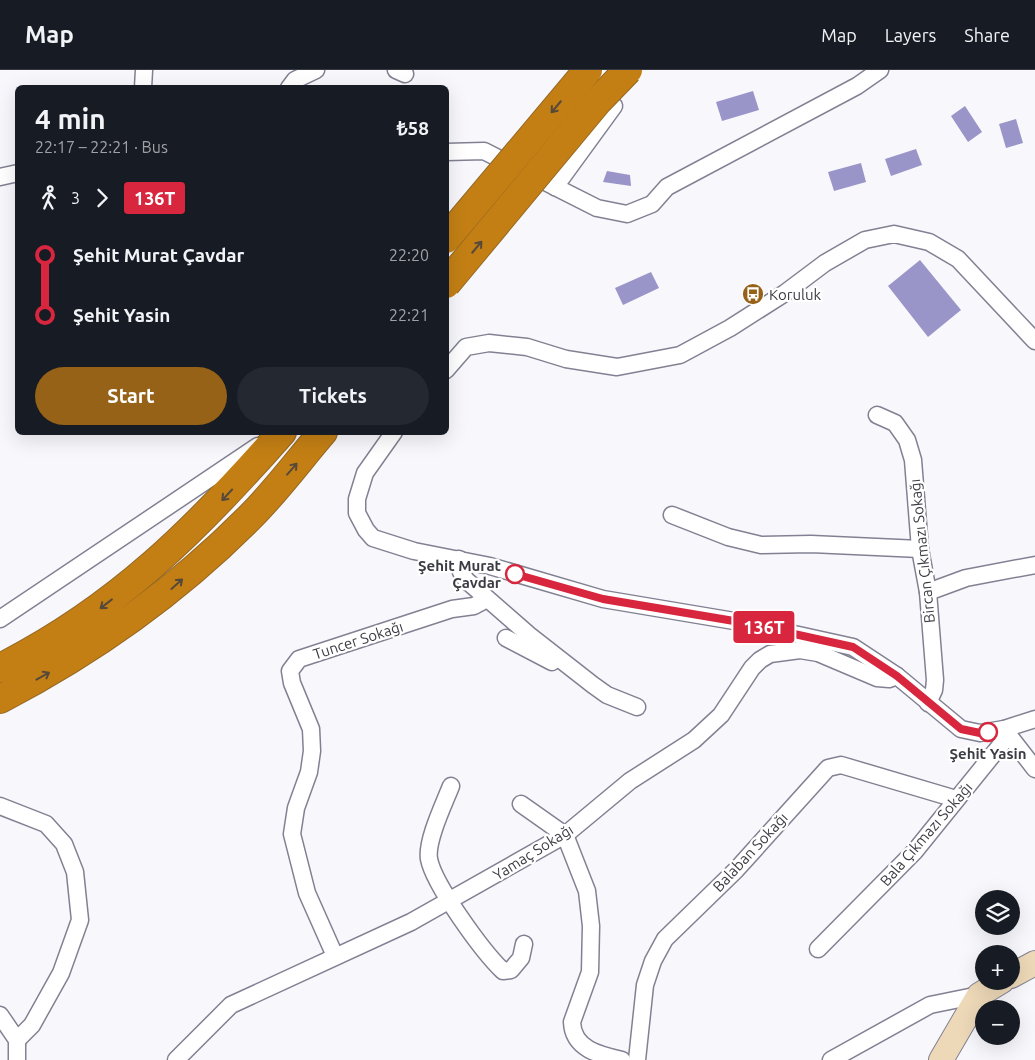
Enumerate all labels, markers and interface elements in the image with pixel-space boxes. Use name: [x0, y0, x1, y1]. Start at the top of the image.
text: Map: [25, 21, 74, 48]
text: Map: [821, 25, 857, 45]
text: Layers: [885, 25, 936, 45]
text: Share: [964, 25, 1010, 45]
one-way arrow: [551, 100, 562, 113]
text: 4 min: [35, 103, 106, 134]
text: ₺58: [397, 117, 429, 139]
text: 22:17 – 22:21 · Bus: [35, 138, 168, 156]
icon: walk: [35, 184, 63, 212]
icon: forward: [88, 184, 116, 212]
text: 136T: [134, 188, 175, 208]
text: 3: [71, 189, 80, 207]
one-way arrow: [472, 241, 483, 254]
text: Şehit Murat Çavdar: [73, 244, 244, 266]
text: 22:20: [389, 246, 429, 264]
bus stop icon: Koruluk: [741, 282, 765, 306]
place label: Koruluk: [769, 286, 821, 303]
text: Şehit Yasin: [73, 304, 170, 326]
text: 22:21: [389, 306, 429, 324]
button: Start: [35, 367, 227, 425]
button: Tickets: [237, 367, 429, 425]
one-way arrow: [286, 463, 297, 476]
street label: Bircan Çıkmazı Sokağı: [906, 478, 938, 624]
one-way arrow: [221, 489, 232, 502]
place label: Şehit Murat Çavdar: [418, 557, 502, 592]
marker: Şehit Murat Çavdar: [505, 564, 525, 584]
one-way arrow: [170, 578, 183, 589]
one-way arrow: [100, 598, 113, 609]
line badge: 136T: [729, 611, 799, 643]
street label: Tuncer Sokağı: [311, 617, 405, 663]
text: 136T: [743, 617, 785, 637]
one-way arrow: [36, 671, 51, 681]
marker: Şehit Yasin: [978, 722, 998, 742]
place label: Şehit Yasin: [950, 745, 1026, 763]
street label: Bala Çıkmazı Sokağı: [876, 779, 976, 889]
street label: Balaban Sokağı: [709, 809, 791, 895]
street label: Yamaç Sokağı: [490, 821, 576, 883]
map controls: [975, 890, 1020, 1045]
button: layers: [975, 890, 1020, 935]
button: +: [975, 945, 1020, 990]
button: −: [975, 1000, 1020, 1045]

